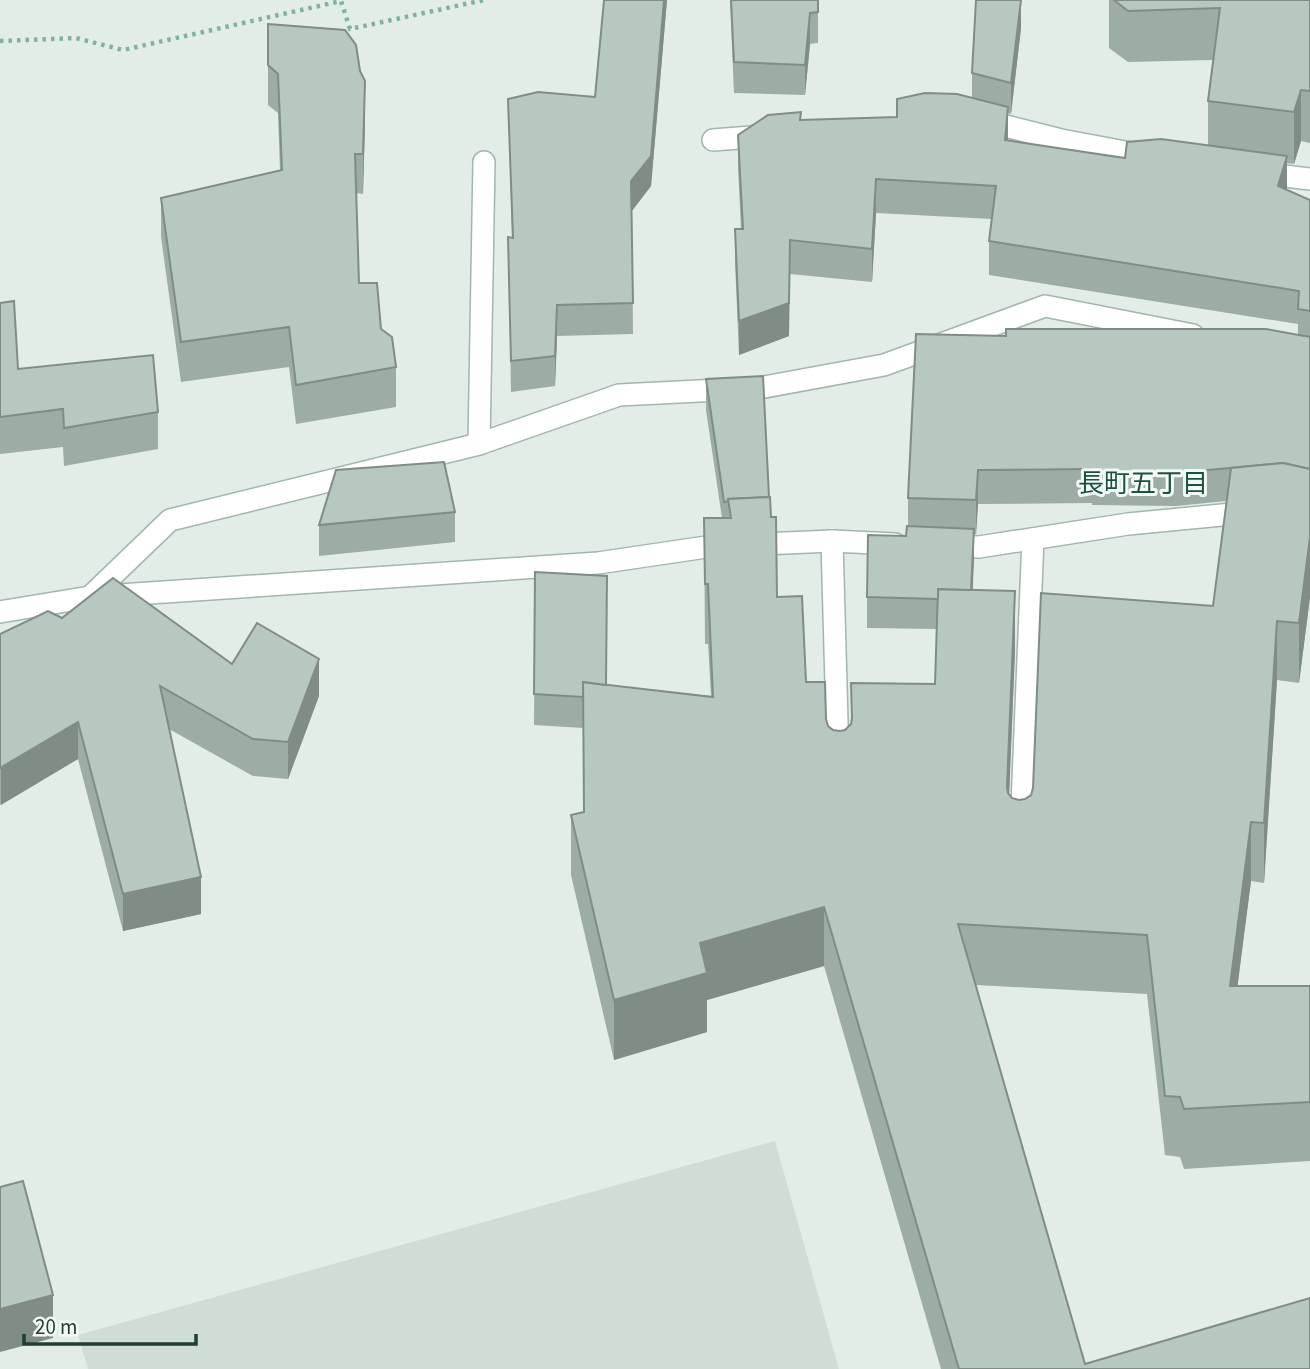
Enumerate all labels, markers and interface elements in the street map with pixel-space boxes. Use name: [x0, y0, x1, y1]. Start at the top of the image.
district label: 長町五丁目: [1078, 465, 1208, 502]
scale bar: [24, 1302, 196, 1346]
text: 20 m: [35, 1312, 77, 1342]

